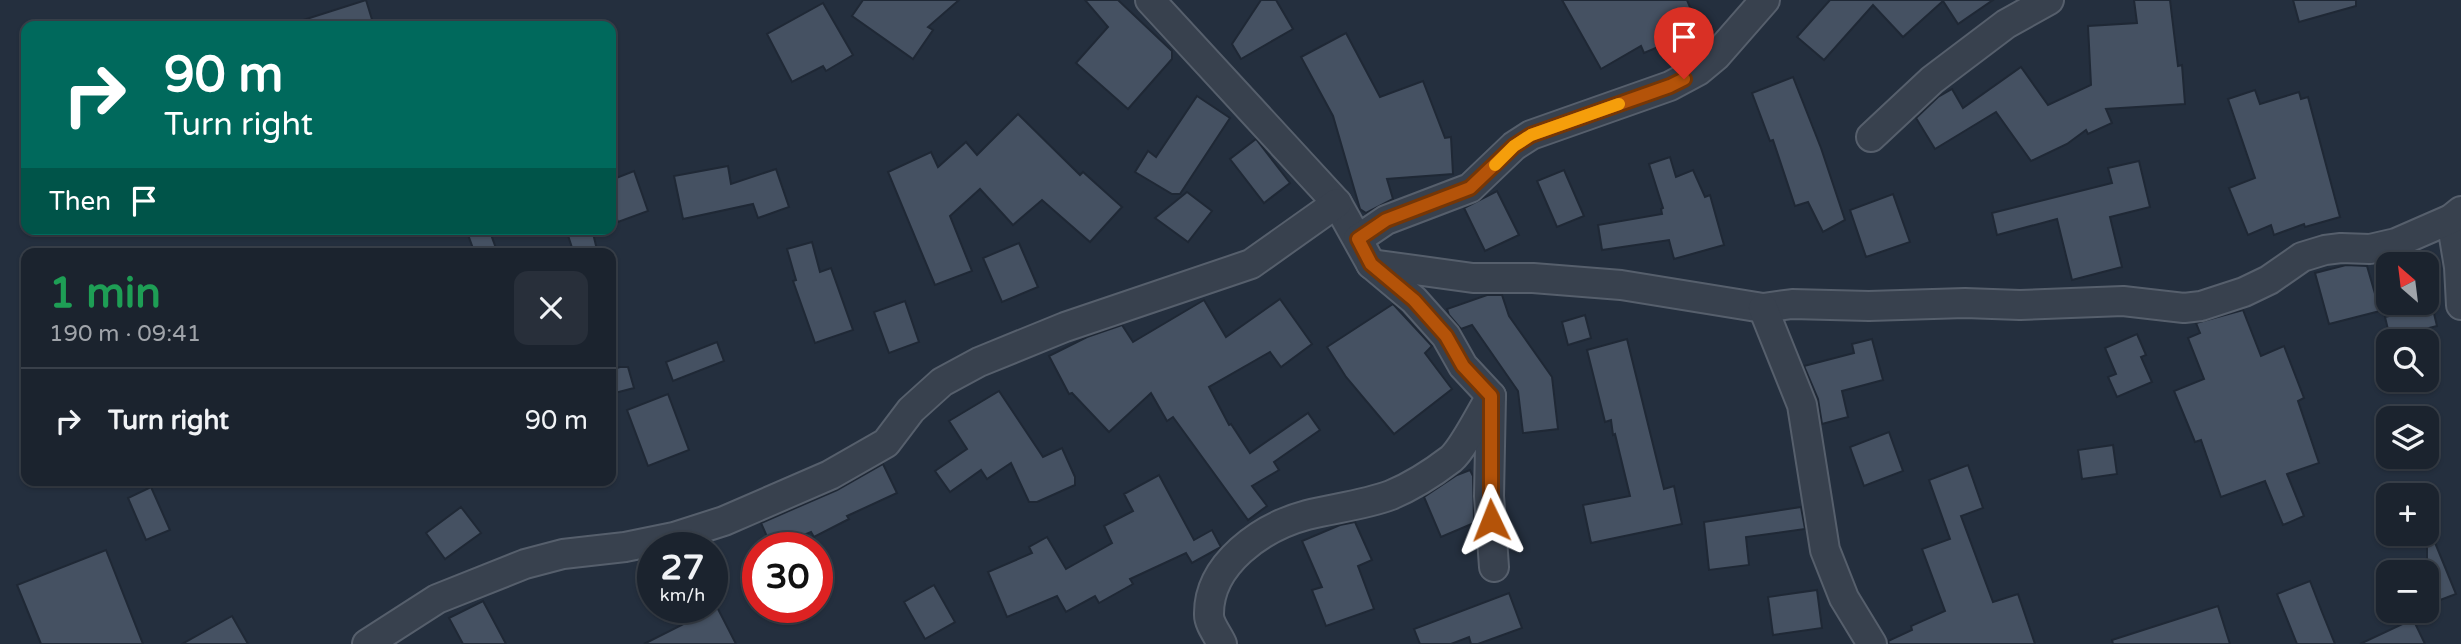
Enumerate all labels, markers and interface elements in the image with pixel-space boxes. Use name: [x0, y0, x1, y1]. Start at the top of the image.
pin: [1654, 7, 1714, 79]
icon: arrive: [1665, 18, 1703, 56]
text: 90 m: [164, 46, 283, 105]
icon: right: [49, 49, 140, 140]
text: Turn right: [164, 106, 313, 144]
icon: arrive: [125, 182, 163, 220]
text: Then: [49, 186, 111, 217]
north arrow: [2376, 252, 2440, 315]
map controls: [2376, 252, 2439, 623]
text: 1 min: [49, 268, 161, 319]
button: close: [514, 271, 588, 345]
text: 190 m · 09:41: [49, 320, 201, 348]
button: search: [2376, 329, 2439, 392]
icon: right: [49, 402, 87, 440]
text: Turn right: [108, 405, 229, 436]
text: 90 m: [525, 405, 588, 436]
button: layers: [2376, 406, 2439, 469]
position arrow: [1454, 483, 1528, 557]
button: +: [2376, 483, 2439, 546]
speed limit sign: 30: [742, 532, 833, 623]
text: 27: [661, 547, 704, 589]
button: −: [2376, 560, 2439, 623]
text: km/h: [660, 584, 705, 606]

